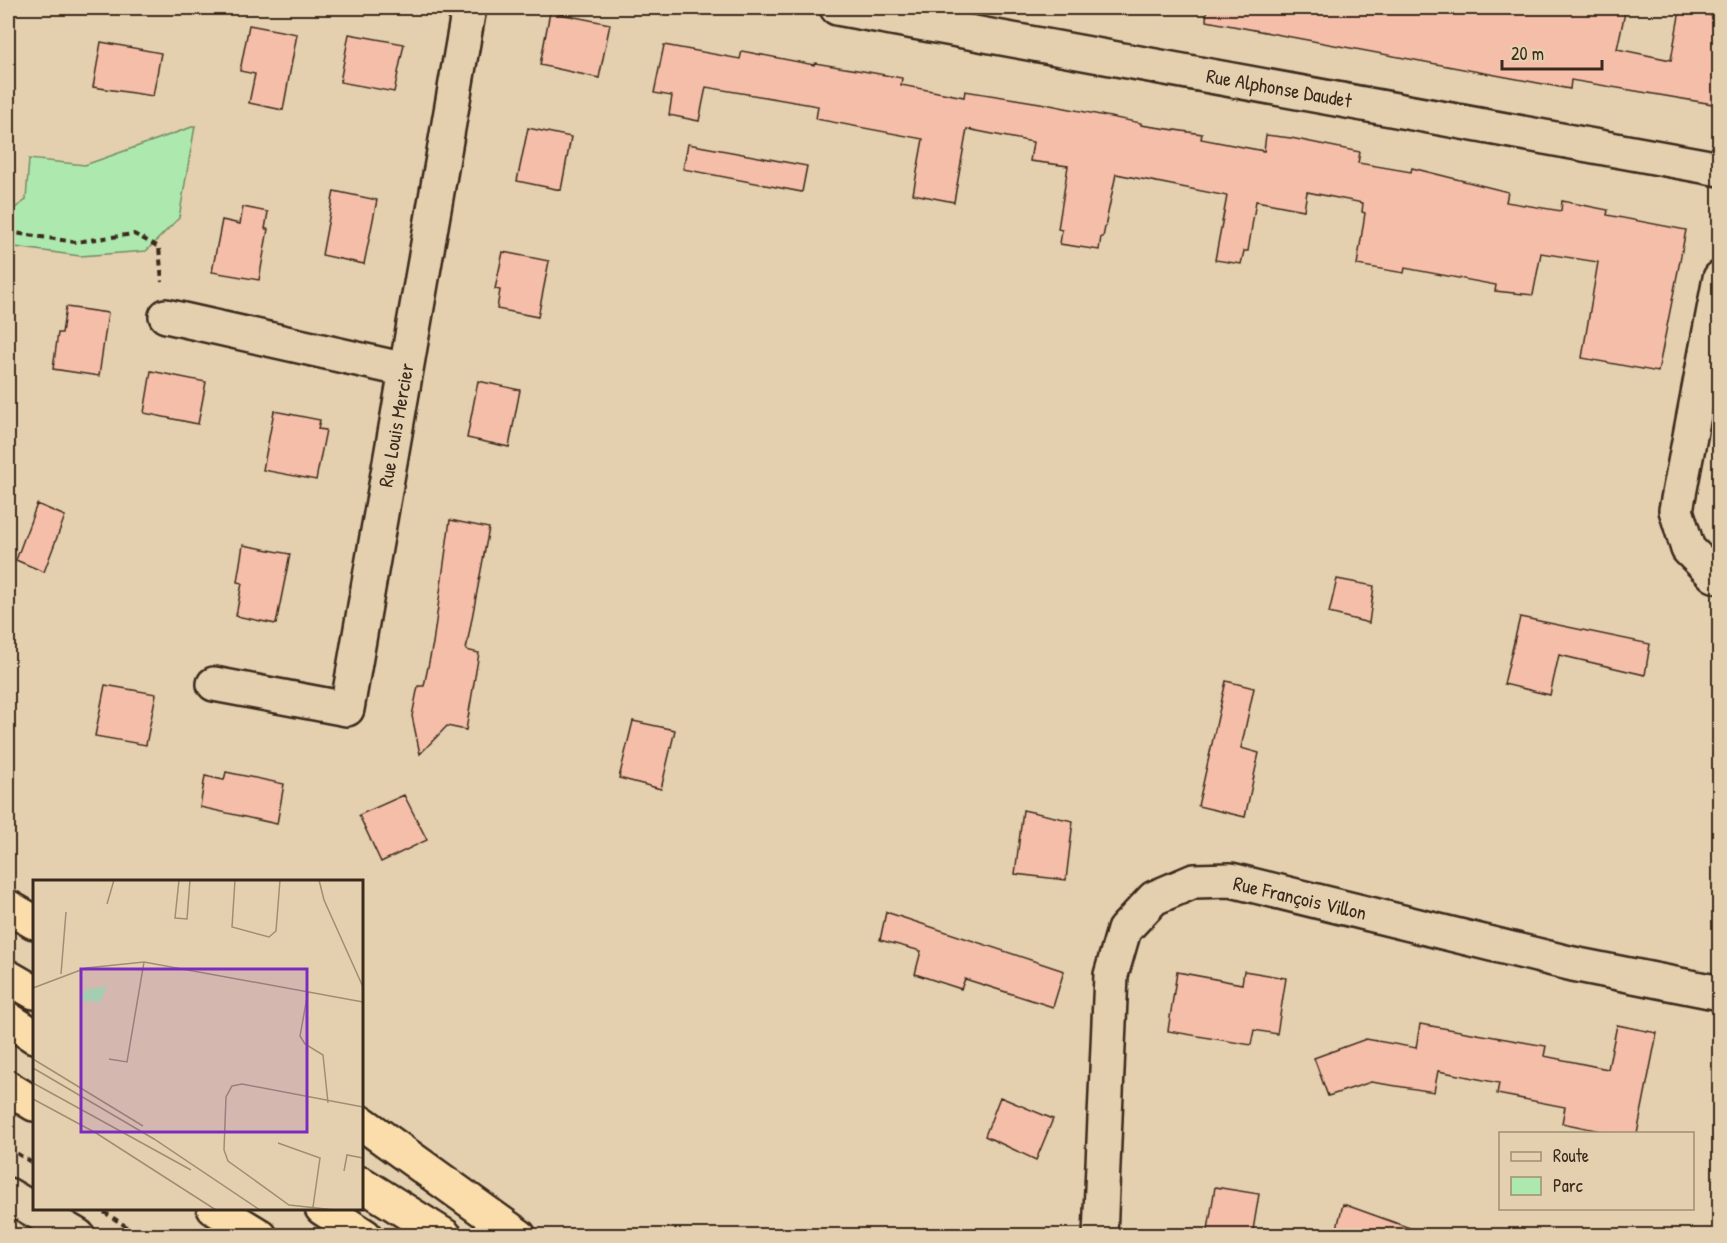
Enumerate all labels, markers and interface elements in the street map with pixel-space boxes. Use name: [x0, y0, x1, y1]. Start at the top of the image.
scale bar: [1502, 33, 1602, 71]
text: 20 m: [1511, 41, 1544, 66]
street label: Rue Alphonse Daudet: [1204, 61, 1355, 114]
street label: Rue Louis Mercier: [371, 361, 420, 489]
street label: Rue François Villon: [1231, 869, 1369, 926]
inset map: [33, 880, 363, 1210]
legend: [1499, 1132, 1694, 1210]
text: Route: [1553, 1143, 1589, 1168]
text: Parc: [1553, 1173, 1583, 1198]

